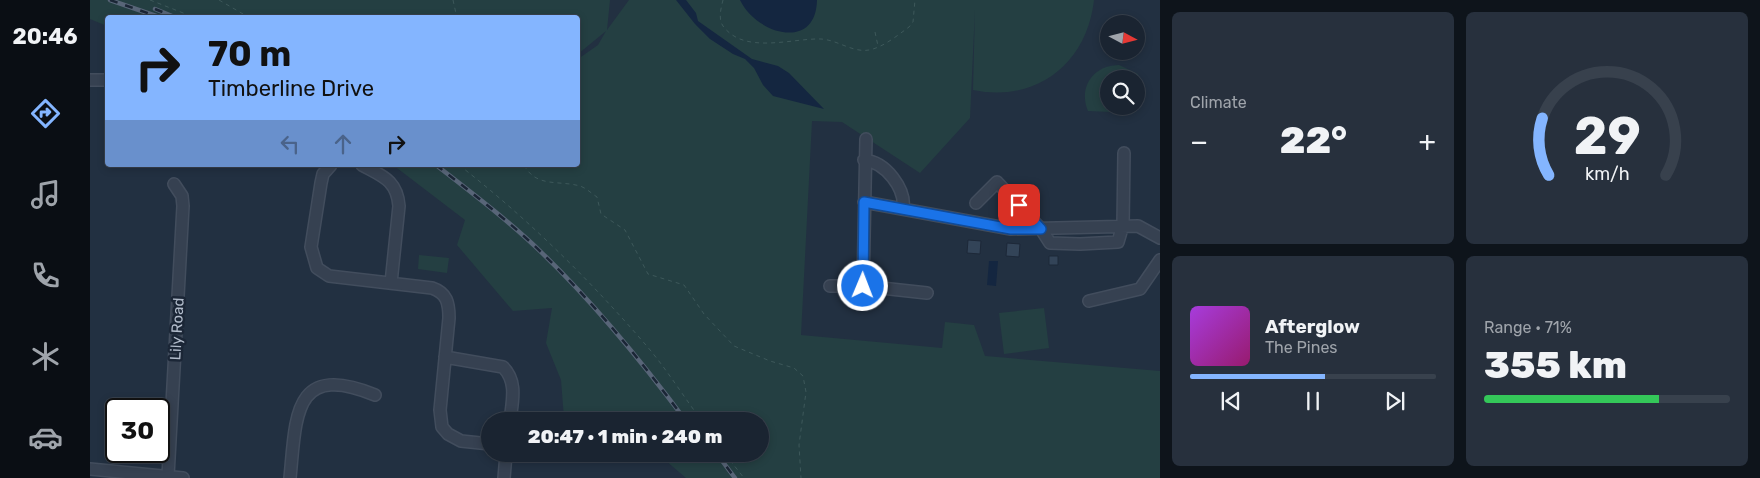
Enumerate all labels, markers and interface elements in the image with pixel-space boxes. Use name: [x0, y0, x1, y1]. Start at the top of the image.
north arrow: [1100, 15, 1145, 60]
map controls: [1100, 15, 1145, 115]
text: 20:46: [12, 23, 78, 50]
text: 70 m: [208, 33, 291, 75]
icon: right: [125, 35, 190, 100]
button: search: [1100, 70, 1145, 115]
text: Timberline Drive: [208, 75, 374, 102]
text: Climate: [1190, 93, 1247, 112]
icon: directions: [28, 96, 63, 131]
text: 29: [1573, 105, 1641, 167]
text: 22°: [1280, 117, 1347, 163]
text: −: [1190, 125, 1208, 158]
text: +: [1419, 125, 1436, 158]
icon: left: [276, 130, 304, 158]
icon: ahead: [329, 130, 357, 158]
icon: right: [382, 130, 410, 158]
text: km/h: [1585, 163, 1629, 184]
icon: music: [28, 177, 63, 212]
pin: [998, 184, 1040, 226]
icon: arrive: [1005, 191, 1033, 219]
icon: phone: [28, 258, 63, 293]
position arrow: [836, 259, 888, 311]
street label: Lily Road: [166, 297, 188, 361]
text: Afterglow: [1265, 315, 1360, 338]
text: Range · 71%: [1484, 318, 1572, 337]
text: The Pines: [1265, 338, 1338, 357]
icon: climate: [28, 339, 63, 374]
text: 355 km: [1484, 342, 1627, 388]
icon: previous: [1217, 387, 1245, 415]
icon: pause: [1299, 387, 1327, 415]
icon: next: [1381, 387, 1409, 415]
speed limit sign: 30: [105, 398, 170, 463]
icon: car: [28, 420, 63, 455]
text: 20:47 · 1 min · 240 m: [528, 425, 722, 448]

